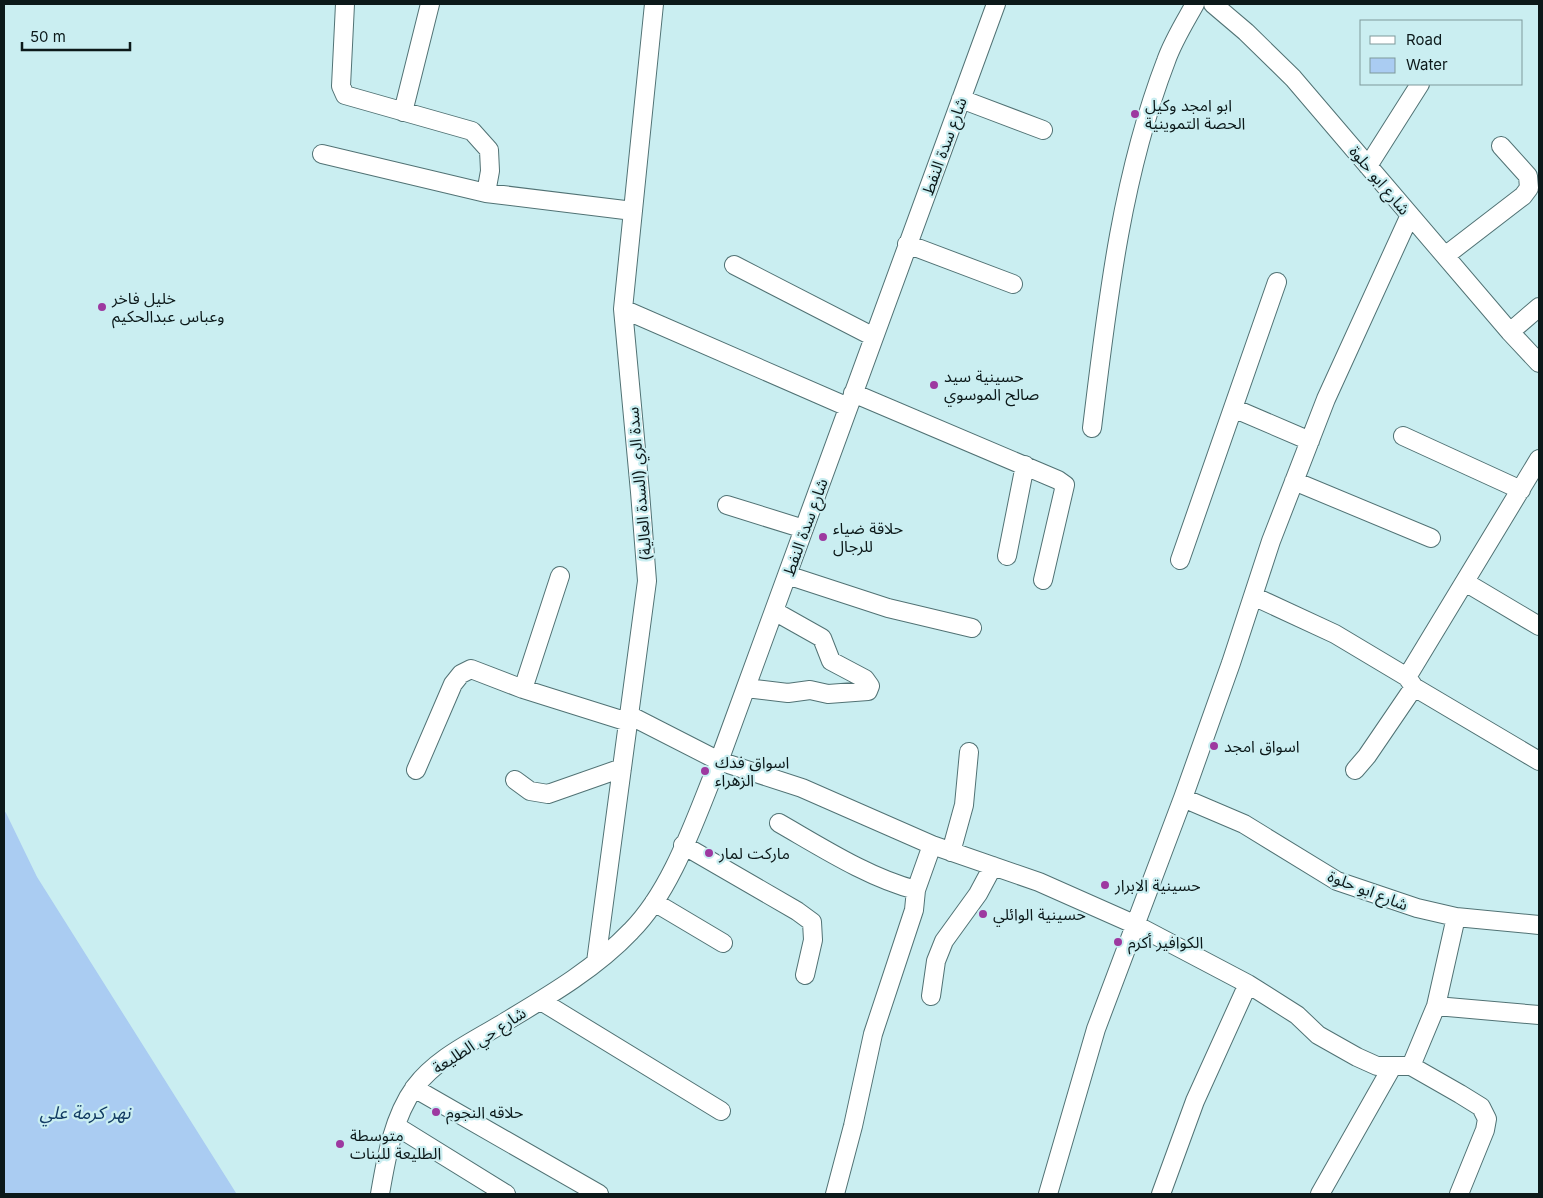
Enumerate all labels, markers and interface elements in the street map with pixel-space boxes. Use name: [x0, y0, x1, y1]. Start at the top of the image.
scale bar: [22, 20, 130, 52]
legend: [1360, 20, 1523, 85]
text: 50 m: [30, 27, 66, 46]
text: Road: [1406, 30, 1442, 49]
text: Water: [1406, 55, 1448, 74]
street label: شارع سدة النفط: [917, 94, 974, 199]
place label: ابو امجد وكيل الحصة التموينية: [1145, 95, 1245, 133]
marker: ابو امجد وكيل الحصة التموينية: [1129, 108, 1141, 120]
street label: شارع ابو حلوة: [1343, 141, 1415, 221]
place label: خليل فاخر وعباس عبدالحكيم: [111, 288, 224, 329]
marker: خليل فاخر وعباس عبدالحكيم: [96, 301, 108, 313]
place label: حسينية سيد صالح الموسوي: [944, 366, 1039, 407]
marker: حسينية سيد صالح الموسوي: [928, 379, 940, 391]
street label: سدة الري (السدة العالية): [622, 406, 658, 562]
street label: شارع سدة النفط: [778, 475, 835, 580]
place label: حلاقة ضياء للرجال: [833, 518, 903, 557]
marker: حلاقة ضياء للرجال: [817, 531, 829, 543]
place label: اسواق امجد: [1224, 736, 1300, 756]
marker: اسواق امجد: [1208, 740, 1220, 752]
place label: اسواق فدك الزهراء: [715, 752, 789, 790]
marker: اسواق فدك الزهراء: [699, 765, 711, 777]
place label: ماركت لمار: [718, 843, 790, 863]
marker: ماركت لمار: [703, 847, 715, 859]
street label: شارع ابو حلوة: [1324, 866, 1411, 917]
place label: حسينية الابرار: [1114, 875, 1201, 895]
marker: حسينية الابرار: [1099, 879, 1111, 891]
place label: حسينية الوائلي: [993, 904, 1086, 927]
marker: حسينية الوائلي: [977, 908, 989, 920]
place label: الكوافير أكرم: [1128, 932, 1203, 955]
marker: الكوافير أكرم: [1112, 936, 1124, 948]
street label: شارع حي الطليعة: [428, 1002, 531, 1080]
water label: نهر كرمة علي: [40, 1102, 133, 1127]
place label: حلاقه النجوم: [446, 1102, 523, 1125]
marker: حلاقه النجوم: [430, 1106, 442, 1118]
place label: متوسطة الطليعة للبنات: [350, 1125, 441, 1163]
marker: متوسطة الطليعة للبنات: [334, 1138, 346, 1150]

